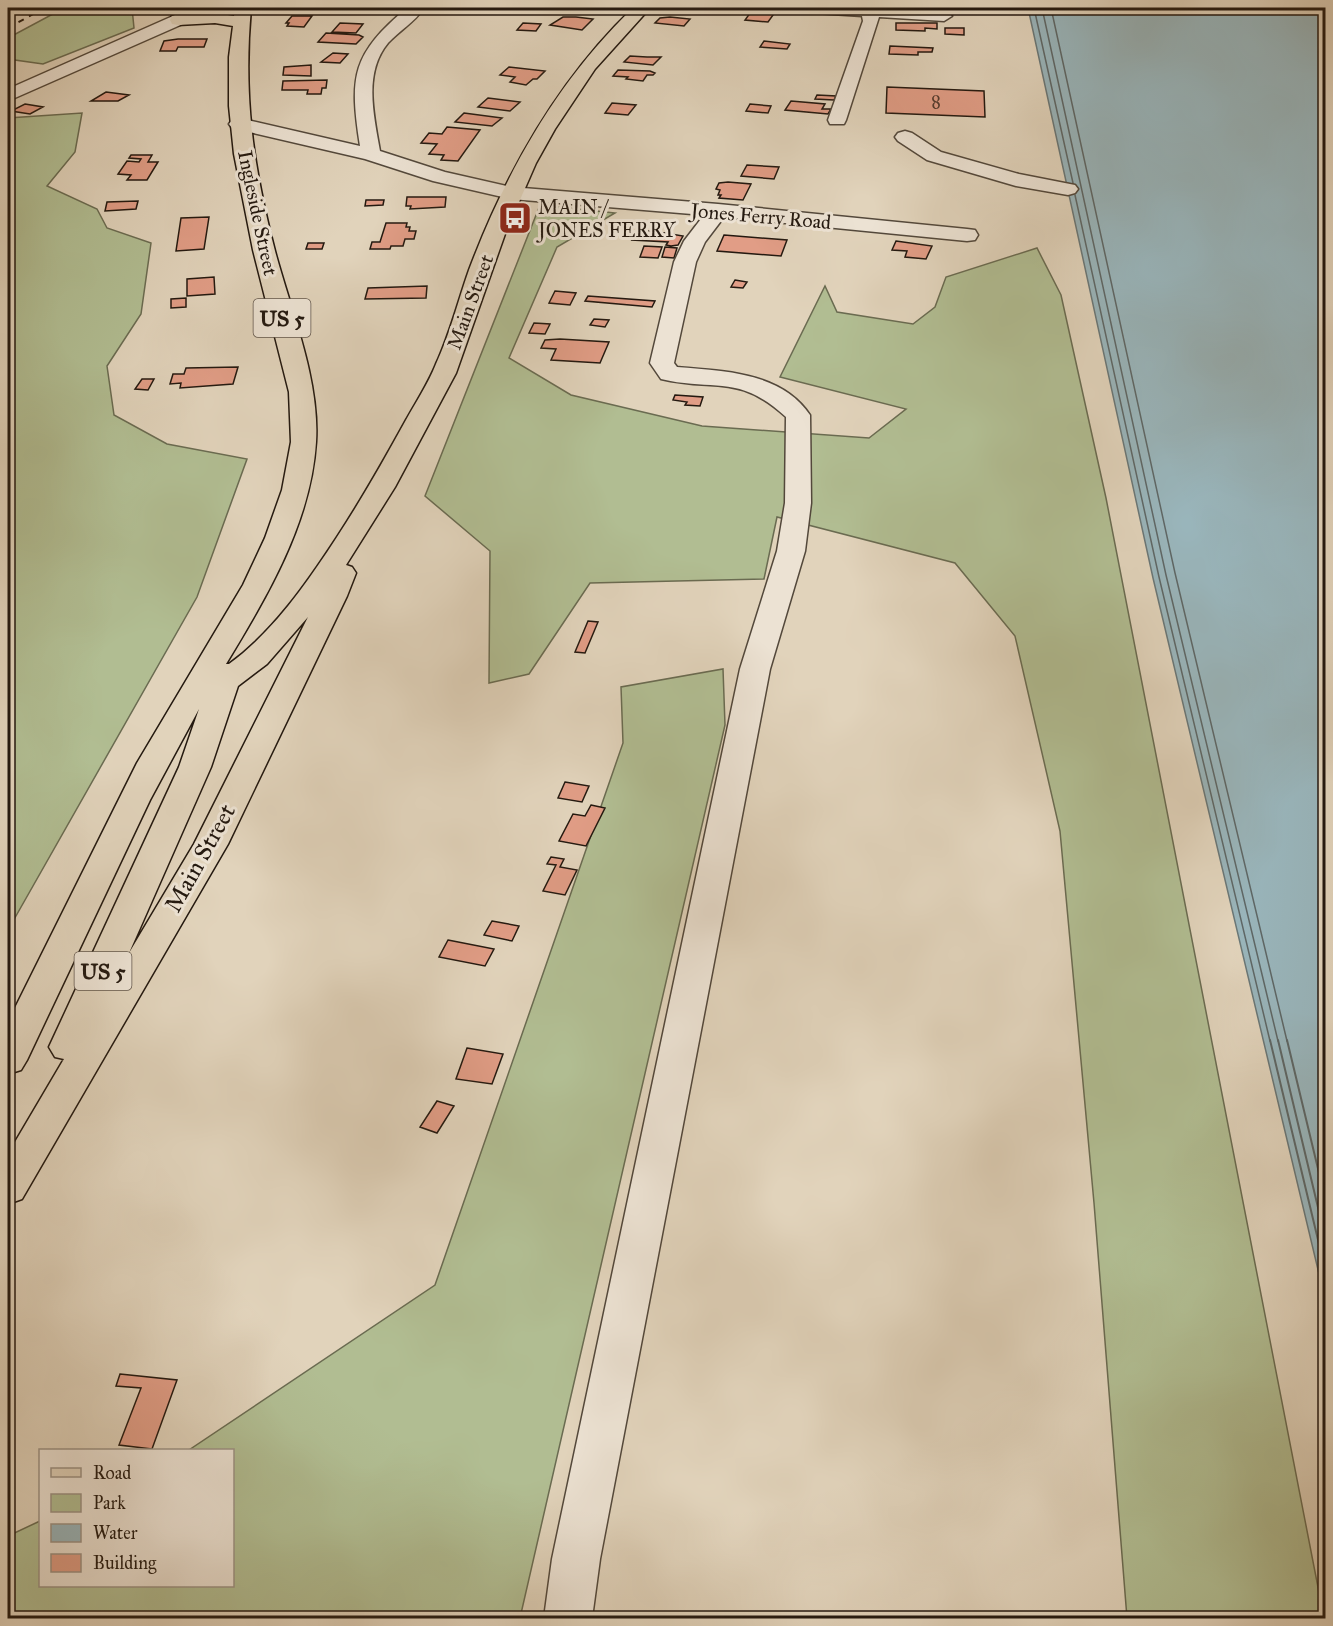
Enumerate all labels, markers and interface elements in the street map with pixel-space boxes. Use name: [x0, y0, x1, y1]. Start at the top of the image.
house number: 8: [931, 91, 941, 113]
street label: Ingleside Street: [232, 148, 283, 278]
place label: MAIN / JONES FERRY: [536, 195, 677, 243]
street label: Jones Ferry Road: [688, 198, 832, 235]
bus stop icon: MAIN / JONES FERRY: [497, 200, 533, 236]
street label: Main Street: [442, 251, 498, 353]
road number: US 5: [254, 299, 310, 337]
street label: Main Street: [158, 798, 242, 917]
road number: US 5: [74, 952, 132, 990]
legend: [39, 1449, 234, 1587]
text: Road: [93, 1462, 131, 1484]
text: Park: [93, 1492, 126, 1514]
text: Water: [93, 1522, 138, 1544]
text: Building: [93, 1552, 157, 1575]

